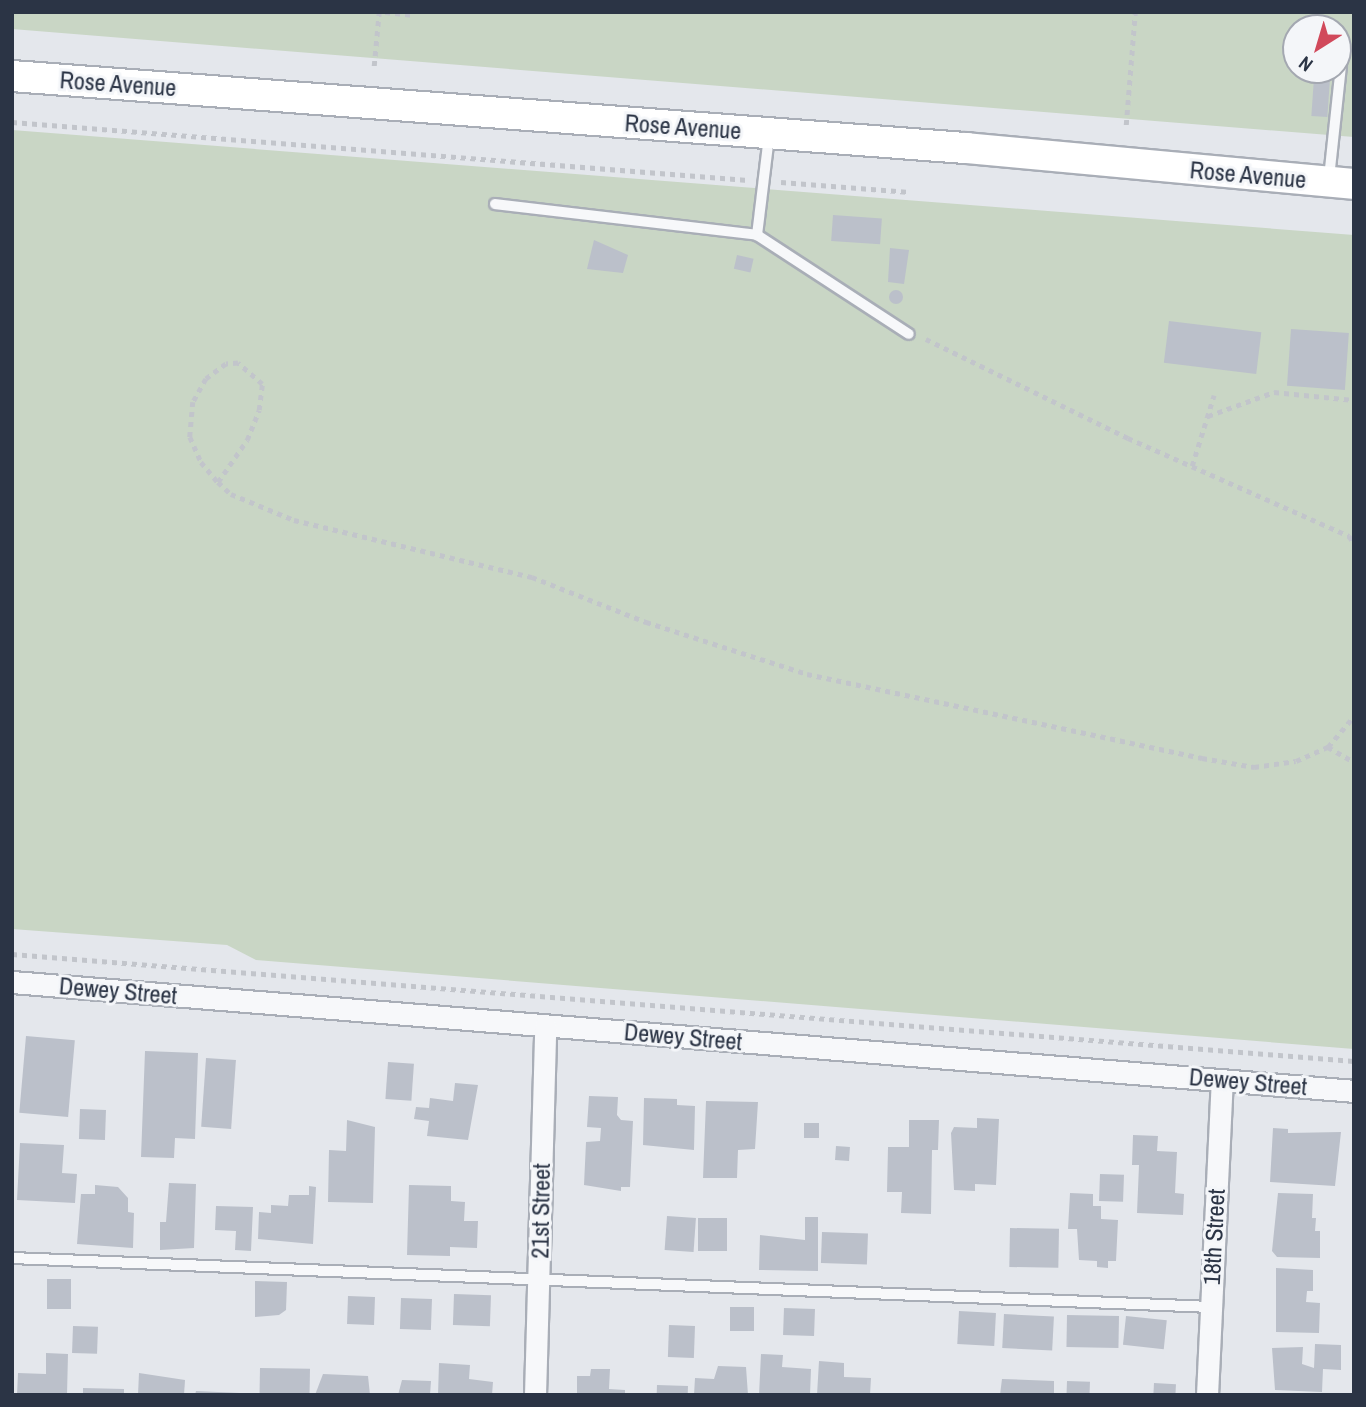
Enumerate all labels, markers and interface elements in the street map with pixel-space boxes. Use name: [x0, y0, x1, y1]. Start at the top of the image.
north arrow: [1282, 14, 1352, 84]
text: N: [1293, 50, 1318, 78]
street label: Rose Avenue: [58, 66, 178, 102]
street label: Rose Avenue: [623, 109, 743, 145]
street label: Rose Avenue: [1188, 156, 1308, 194]
street label: Dewey Street: [58, 972, 178, 1010]
street label: Dewey Street: [623, 1018, 743, 1056]
street label: Dewey Street: [1188, 1063, 1308, 1101]
street label: 21st Street: [526, 1163, 556, 1259]
street label: 18th Street: [1197, 1188, 1231, 1286]

